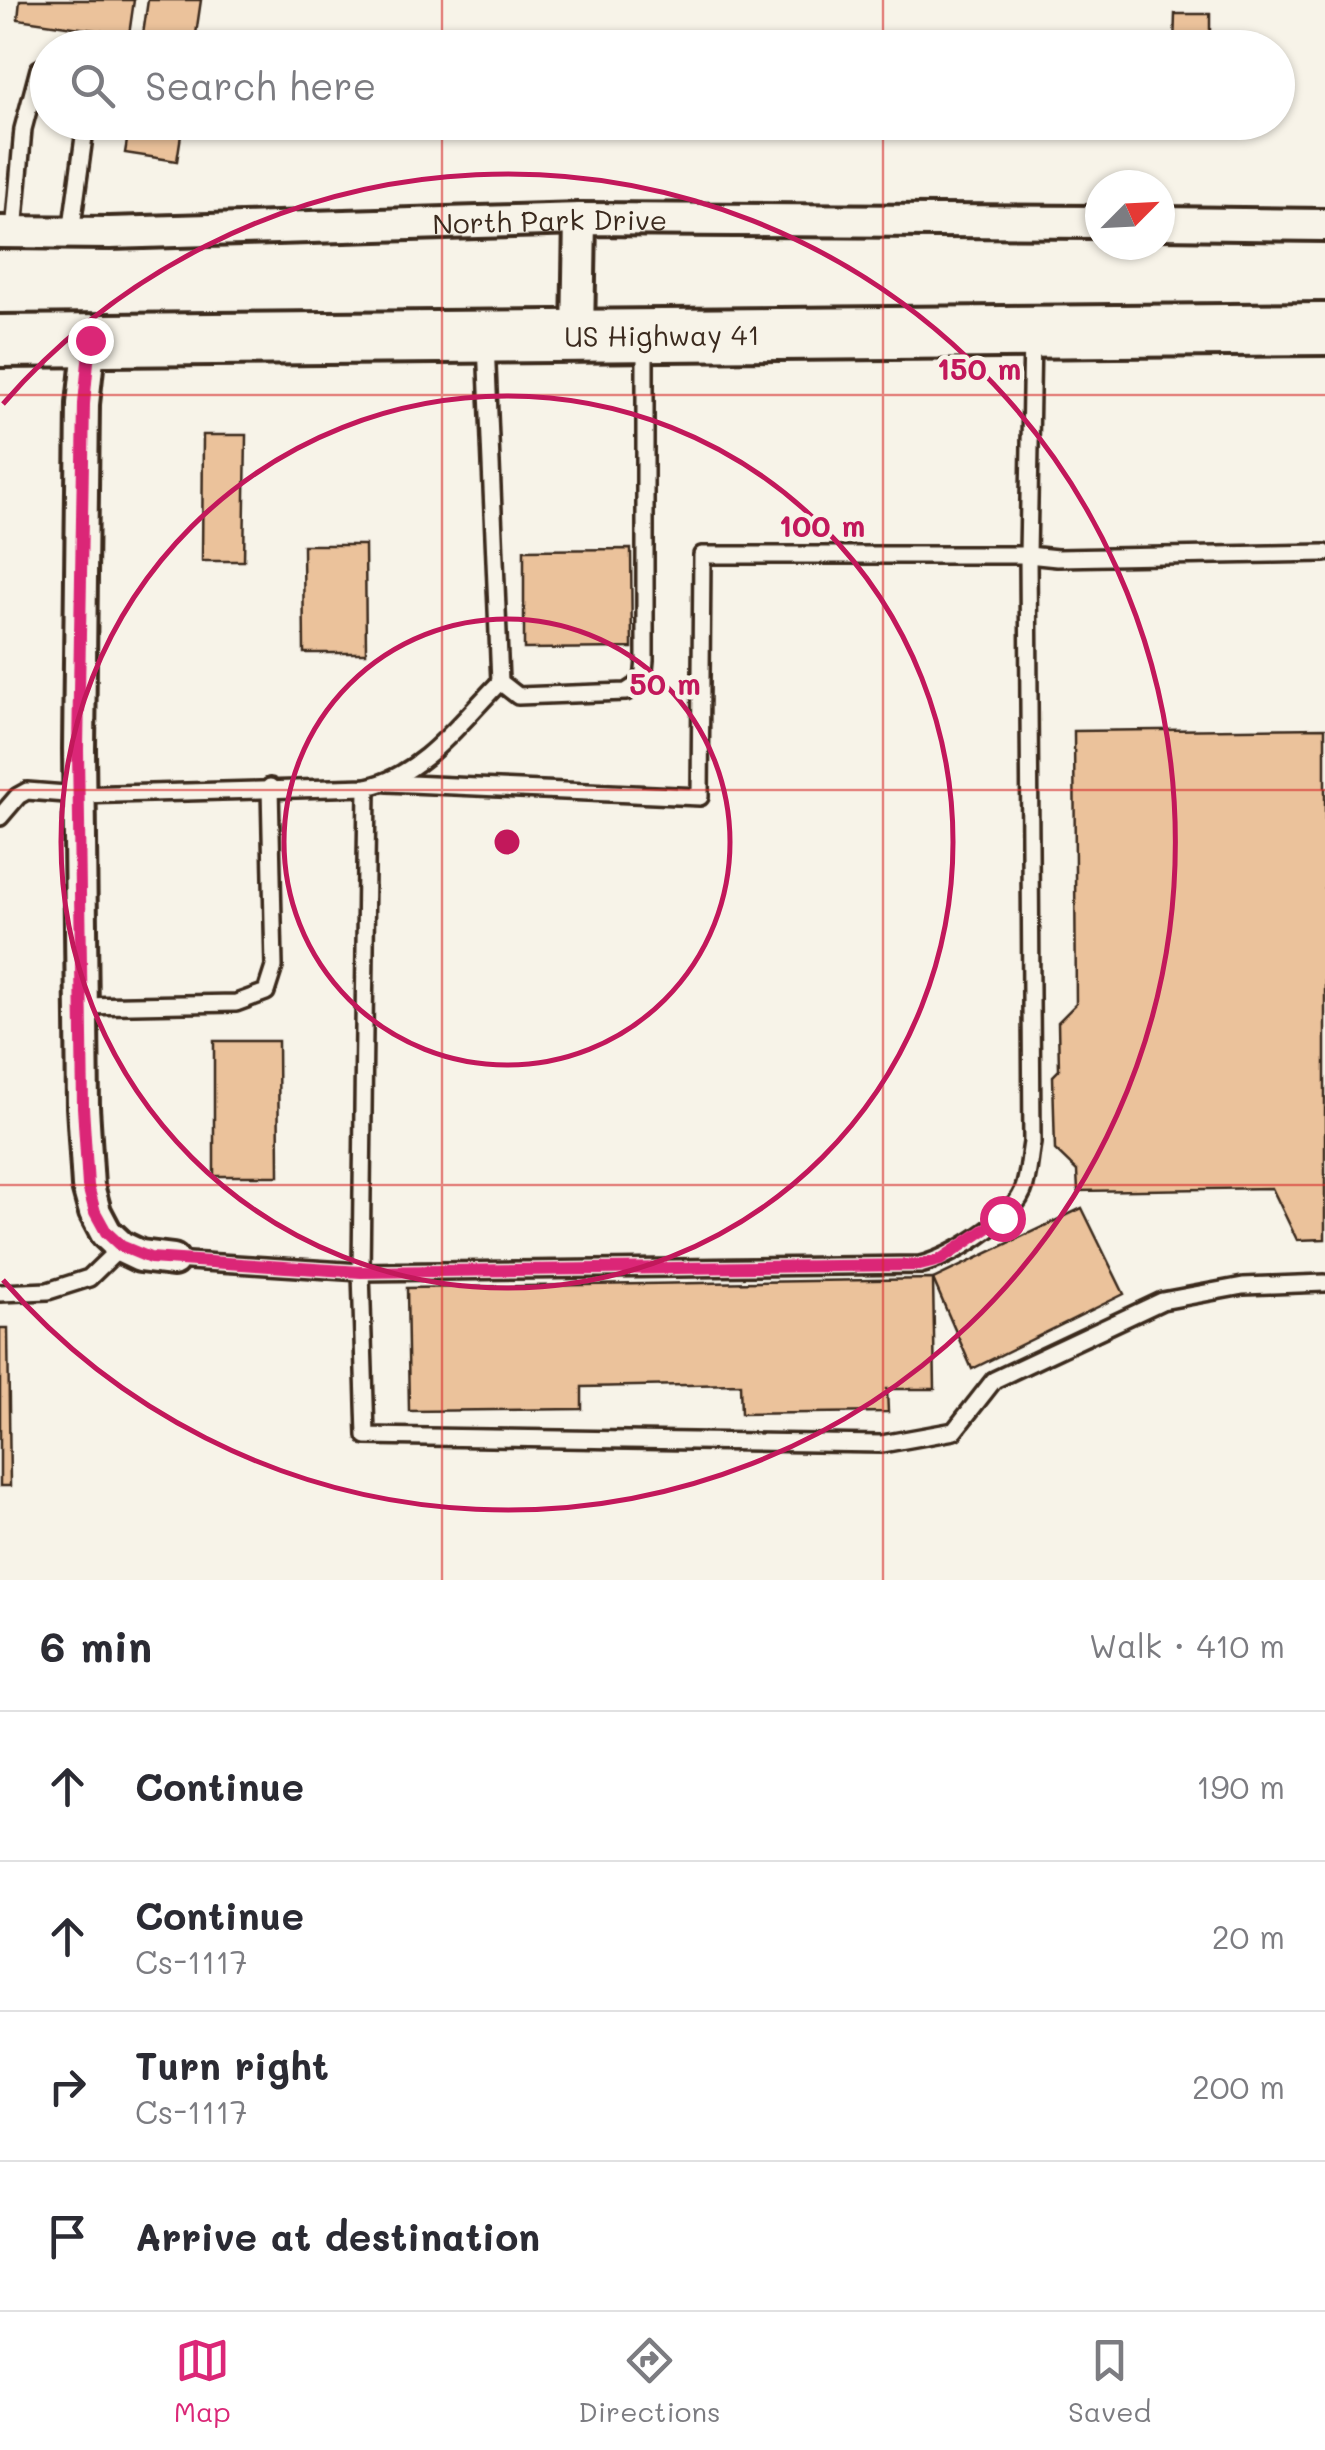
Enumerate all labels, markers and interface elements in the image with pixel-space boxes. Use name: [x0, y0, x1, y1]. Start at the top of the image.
search box: [30, 30, 1295, 140]
icon: search: [65, 58, 120, 113]
text: Search here: [145, 60, 376, 110]
north arrow: [1085, 170, 1175, 260]
street label: North Park Drive: [432, 201, 667, 241]
street label: US Highway 41: [564, 316, 760, 354]
route end: [68, 318, 114, 364]
text: 150 m: [937, 348, 1021, 388]
text: 100 m: [779, 505, 865, 545]
text: 50 m: [629, 663, 701, 703]
centre of rings: [489, 824, 525, 860]
route start: [980, 1196, 1026, 1242]
text: 6 min: [40, 1618, 152, 1673]
text: Walk · 410 m: [1089, 1624, 1285, 1666]
icon: ahead: [40, 1759, 95, 1814]
text: Continue: [135, 1761, 304, 1811]
text: 190 m: [1196, 1765, 1285, 1807]
text: Continue: [135, 1890, 304, 1940]
icon: ahead: [40, 1909, 95, 1964]
text: 20 m: [1212, 1915, 1285, 1957]
text: Cs-1117: [135, 1940, 248, 1982]
text: Turn right: [135, 2040, 329, 2090]
icon: right: [40, 2059, 95, 2114]
text: 200 m: [1192, 2065, 1285, 2107]
text: Cs-1117: [135, 2090, 248, 2132]
icon: arrive: [40, 2209, 95, 2264]
text: Arrive at destination: [135, 2211, 540, 2261]
tab: Map: [174, 2333, 231, 2429]
tab: Directions: [578, 2333, 721, 2429]
tab: Saved: [1068, 2333, 1151, 2429]

